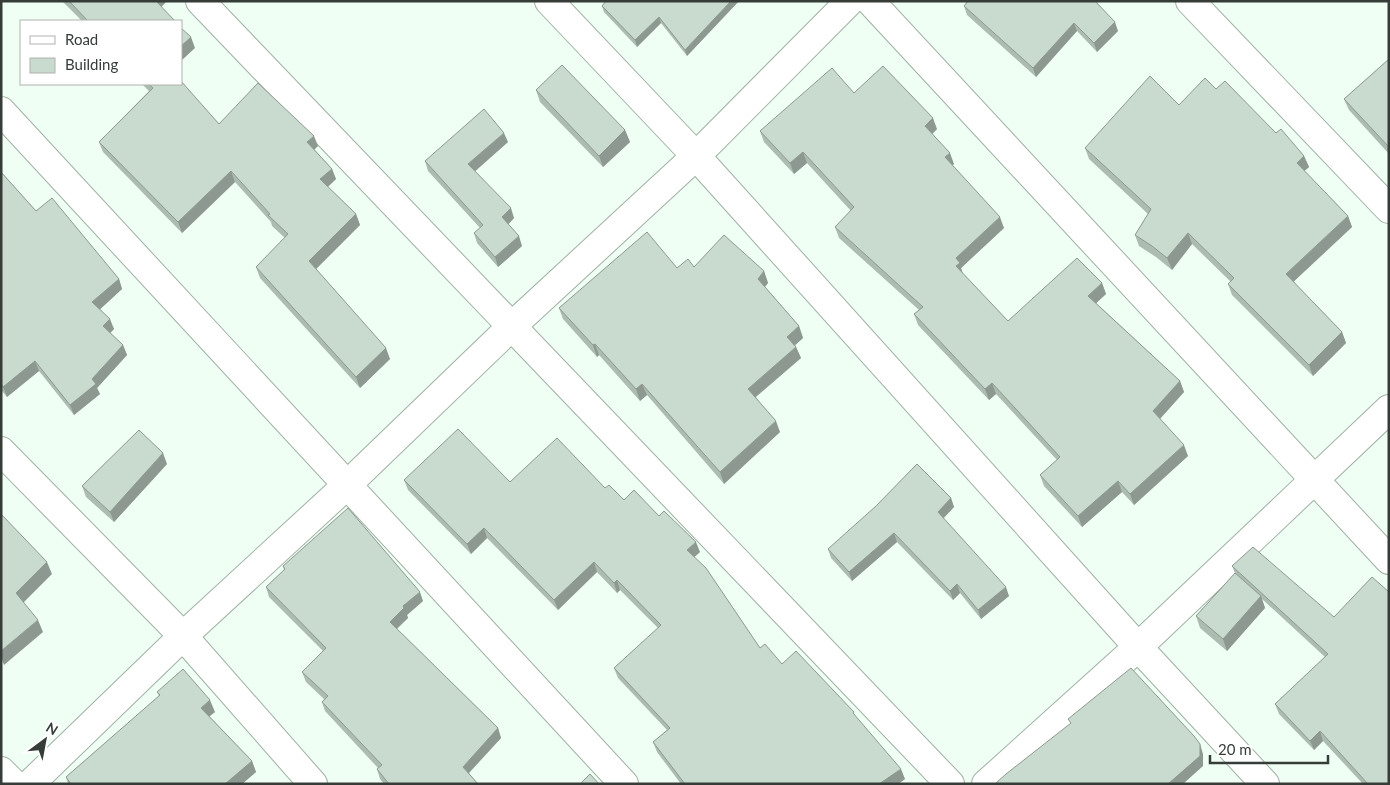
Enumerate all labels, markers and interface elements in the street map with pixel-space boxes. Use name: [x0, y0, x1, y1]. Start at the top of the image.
legend: [20, 20, 182, 85]
text: Road: [65, 30, 98, 48]
text: Building: [65, 55, 118, 73]
north arrow: [20, 715, 70, 765]
text: N: [43, 718, 61, 739]
scale bar: [1210, 732, 1328, 764]
text: 20 m: [1218, 740, 1252, 758]

